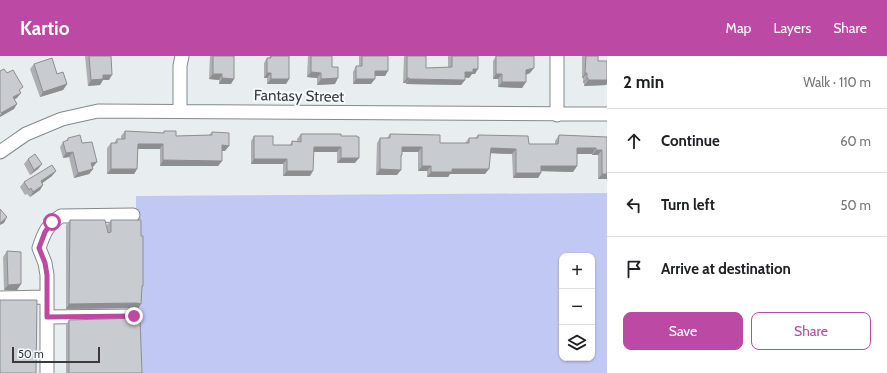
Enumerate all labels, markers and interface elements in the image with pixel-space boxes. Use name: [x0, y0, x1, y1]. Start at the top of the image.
text: Kartio: [20, 17, 69, 40]
text: Map: [726, 19, 751, 37]
text: Layers: [773, 19, 811, 37]
text: Share: [833, 19, 867, 37]
text: 2 min: [623, 72, 664, 92]
text: Walk · 110 m: [803, 74, 871, 90]
street label: Fantasy Street: [254, 86, 344, 106]
icon: ahead: [623, 130, 645, 152]
text: Continue: [661, 132, 720, 150]
text: 60 m: [840, 133, 871, 149]
icon: left: [623, 194, 645, 216]
text: Turn left: [661, 196, 715, 214]
text: 50 m: [841, 197, 871, 213]
route start: [43, 213, 61, 231]
map controls: [559, 253, 595, 361]
button: +: [559, 253, 595, 289]
icon: arrive: [623, 258, 645, 280]
text: Arrive at destination: [661, 260, 791, 278]
button: −: [559, 289, 595, 325]
route end: [125, 307, 143, 325]
button: Save: [623, 312, 743, 350]
button: Share: [751, 312, 871, 350]
button: layers: [559, 325, 595, 361]
scale bar: [12, 345, 100, 364]
text: 50 m: [18, 347, 44, 361]

